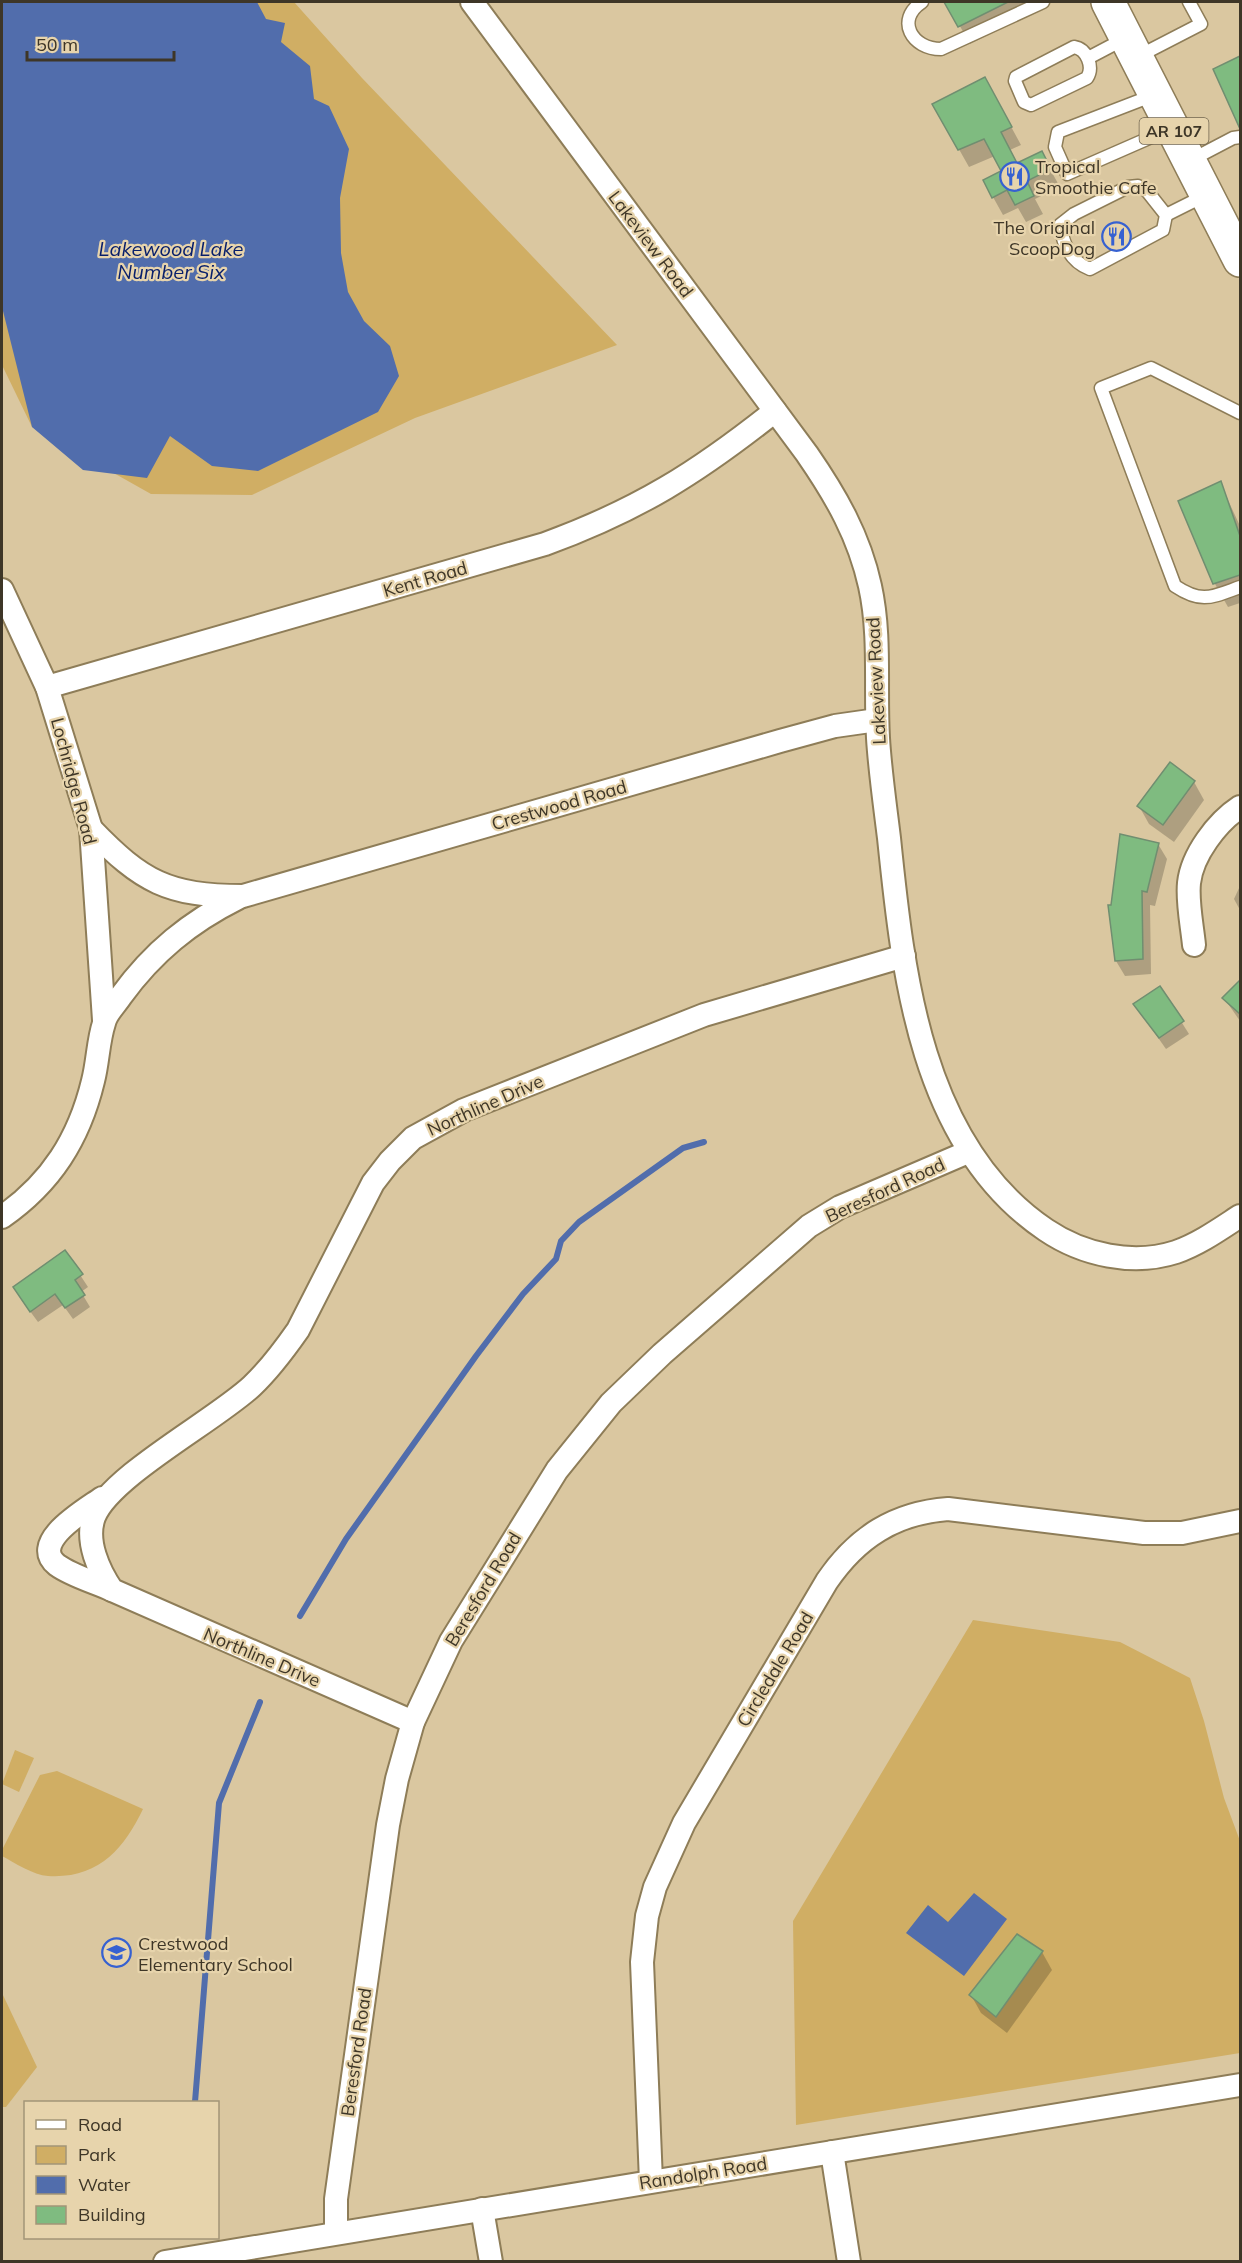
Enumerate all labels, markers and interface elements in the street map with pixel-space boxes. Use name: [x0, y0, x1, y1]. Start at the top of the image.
scale bar: [27, 24, 174, 62]
text: 50 m: [36, 33, 78, 56]
road number: AR 107: [1140, 118, 1208, 144]
place label: Tropical Smoothie Cafe: [1035, 155, 1157, 199]
restaurant icon: Tropical Smoothie Cafe: [998, 160, 1030, 192]
street label: Lakeview Road: [604, 186, 698, 302]
place label: The Original ScoopDog: [994, 216, 1095, 260]
restaurant icon: The Original ScoopDog: [1100, 221, 1132, 253]
water label: Lakewood Lake Number Six: [99, 236, 244, 284]
street label: Kent Road: [380, 556, 470, 602]
street label: Lakeview Road: [861, 617, 891, 745]
street label: Lochridge Road: [46, 715, 102, 847]
street label: Crestwood Road: [489, 775, 629, 835]
street label: Northline Drive: [423, 1069, 547, 1141]
street label: Beresford Road: [822, 1152, 948, 1228]
street label: Beresford Road: [440, 1528, 526, 1650]
street label: Circledale Road: [732, 1607, 818, 1731]
street label: Northline Drive: [200, 1622, 324, 1692]
place label: Crestwood Elementary School: [138, 1932, 293, 1976]
school or university icon: Crestwood Elementary School: [101, 1937, 133, 1969]
street label: Beresford Road: [336, 1986, 376, 2118]
legend: [24, 2101, 219, 2239]
text: Road: [78, 2113, 122, 2136]
text: Park: [78, 2143, 117, 2166]
street label: Randolph Road: [637, 2152, 769, 2194]
text: Water: [78, 2173, 131, 2196]
text: Building: [78, 2203, 146, 2226]

